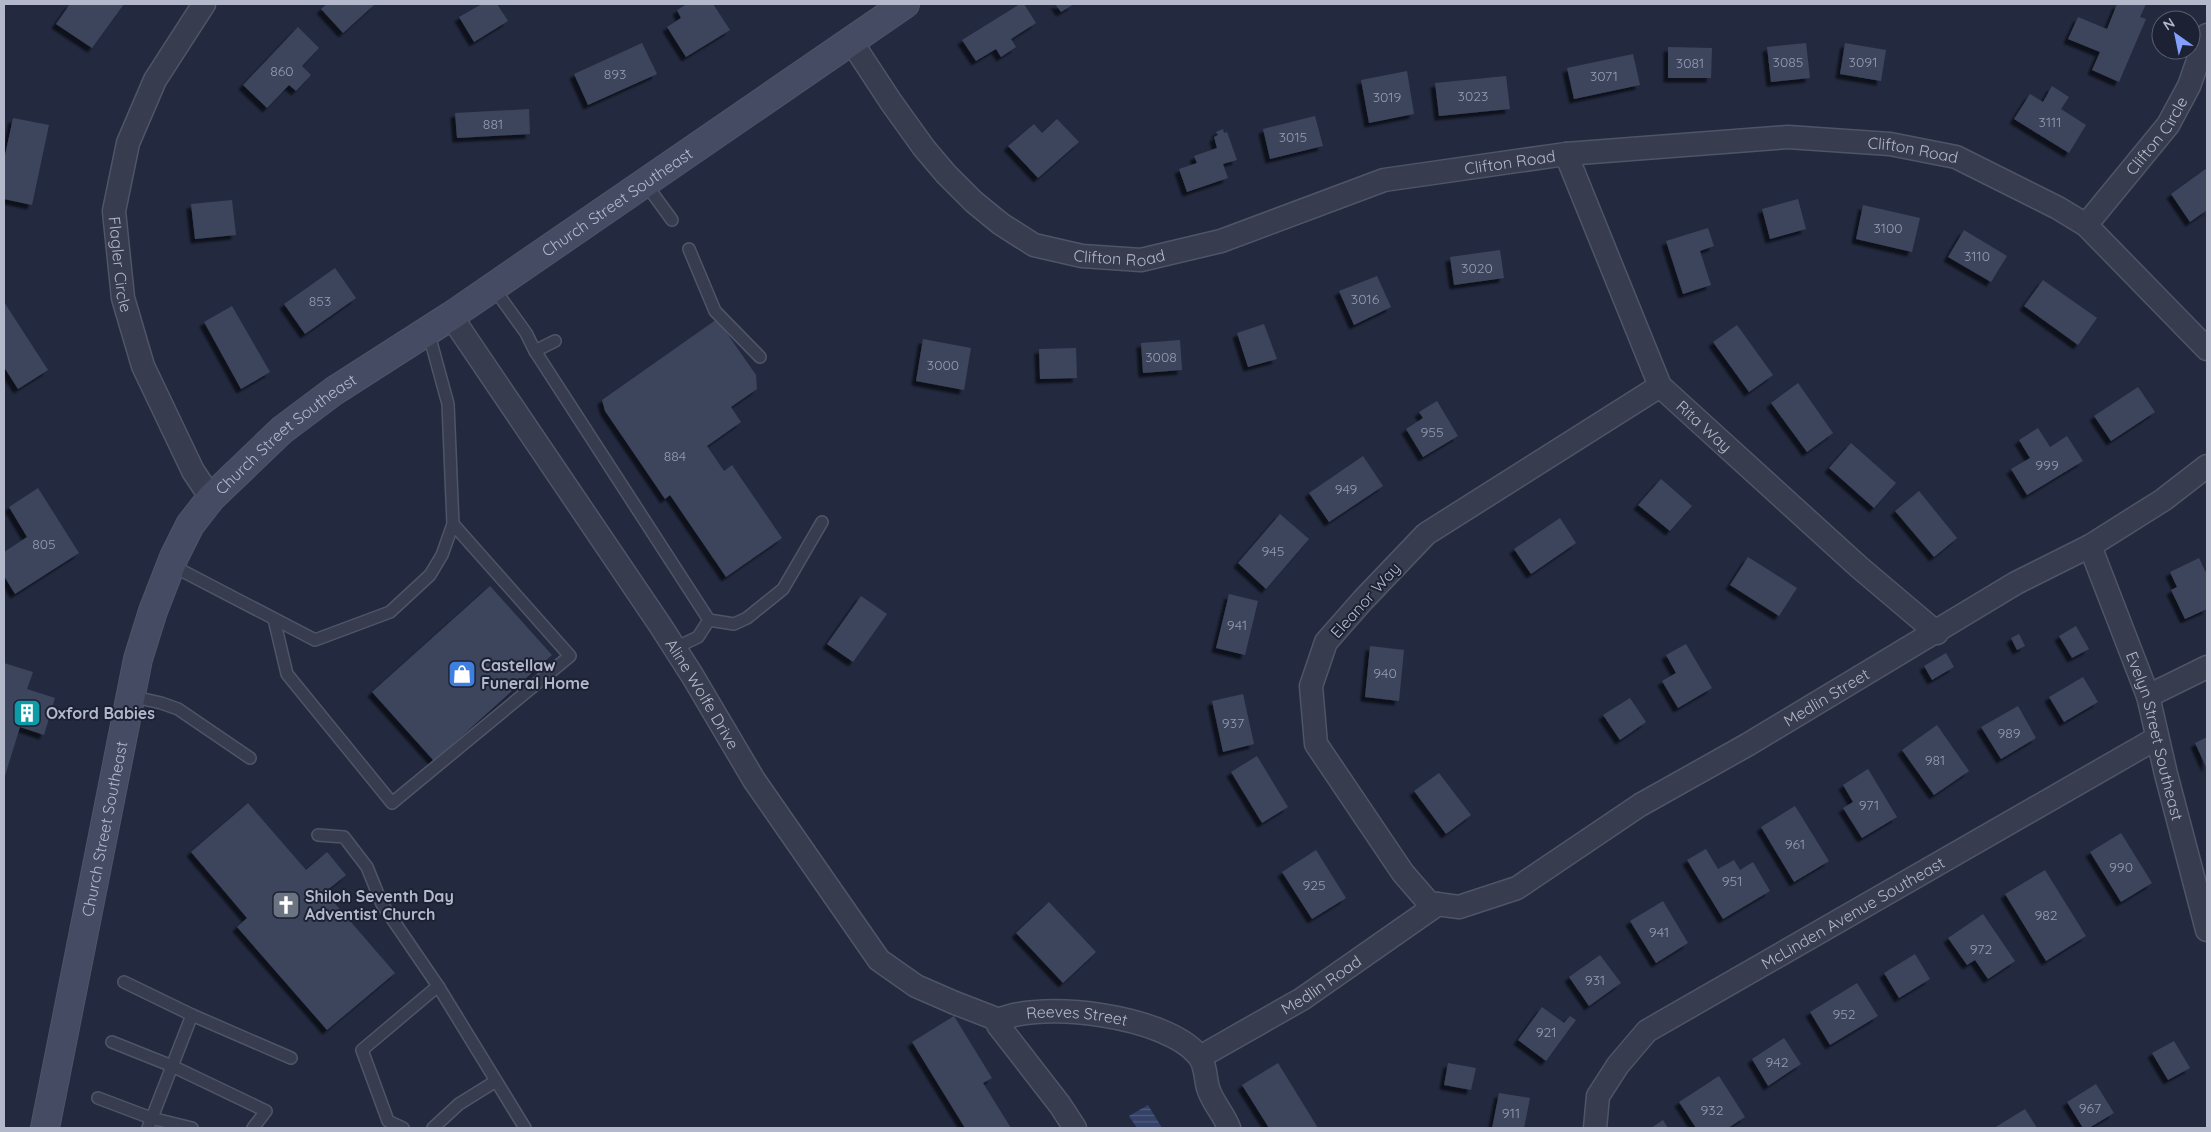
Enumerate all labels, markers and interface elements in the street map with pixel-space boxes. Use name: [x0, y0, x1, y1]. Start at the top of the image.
north arrow: [2151, 10, 2201, 60]
text: N: [2160, 14, 2178, 34]
house number: 3085: [1773, 53, 1803, 71]
house number: 3091: [1849, 53, 1877, 71]
house number: 3081: [1676, 54, 1704, 72]
house number: 860: [270, 62, 294, 80]
house number: 893: [604, 65, 626, 83]
house number: 3071: [1590, 67, 1618, 85]
house number: 3023: [1458, 87, 1488, 105]
house number: 3019: [1373, 88, 1402, 106]
street label: Clifton Circle: [2121, 93, 2191, 179]
house number: 3111: [2039, 113, 2061, 131]
house number: 881: [483, 115, 503, 133]
house number: 3015: [1279, 128, 1307, 146]
street label: Clifton Road: [1867, 132, 1960, 167]
street label: Church Street Southeast: [538, 143, 696, 261]
street label: Clifton Road: [1463, 146, 1557, 178]
street label: Flagler Circle: [105, 215, 137, 314]
house number: 3100: [1873, 219, 1903, 237]
street label: Clifton Road: [1072, 244, 1167, 271]
house number: 3110: [1964, 247, 1990, 265]
house number: 3020: [1461, 259, 1493, 277]
house number: 3016: [1351, 290, 1380, 308]
house number: 853: [309, 292, 331, 310]
house number: 3008: [1145, 348, 1177, 366]
house number: 3000: [927, 356, 959, 374]
street label: Church Street Southeast: [211, 369, 360, 499]
street label: Rita Way: [1672, 396, 1736, 456]
house number: 955: [1420, 423, 1444, 441]
house number: 884: [664, 447, 686, 465]
house number: 999: [2035, 456, 2059, 474]
house number: 949: [1335, 480, 1358, 498]
house number: 805: [32, 535, 56, 553]
house number: 945: [1262, 542, 1284, 560]
street label: Eleanor Way: [1326, 558, 1404, 642]
house number: 941: [1227, 616, 1247, 634]
street label: Aline Wolfe Drive: [661, 635, 744, 753]
street label: Evelyn Street Southeast: [2122, 648, 2188, 822]
place label: Castellaw Funeral Home: [481, 655, 589, 693]
shop icon: Castellaw Funeral Home: [447, 659, 477, 689]
house number: 940: [1373, 664, 1397, 682]
street label: Medlin Street: [1780, 664, 1873, 731]
building icon: Oxford Babies: [12, 698, 42, 728]
place label: Oxford Babies: [46, 703, 155, 723]
house number: 937: [1222, 714, 1244, 732]
house number: 989: [1997, 724, 2021, 742]
street label: Church Street Southeast: [77, 739, 131, 918]
house number: 981: [1925, 751, 1945, 769]
house number: 971: [1859, 796, 1879, 814]
house number: 961: [1785, 835, 1805, 853]
street label: McLinden Avenue Southeast: [1757, 852, 1948, 973]
house number: 990: [2109, 858, 2133, 876]
house number: 951: [1722, 872, 1742, 890]
house number: 925: [1302, 876, 1326, 894]
place label: Shiloh Seventh Day Adventist Church: [305, 886, 454, 924]
church icon: Shiloh Seventh Day Adventist Church: [271, 890, 301, 920]
house number: 982: [2034, 906, 2058, 924]
house number: 941: [1649, 923, 1669, 941]
house number: 972: [1970, 940, 1992, 958]
street label: Medlin Road: [1277, 951, 1365, 1019]
house number: 931: [1585, 971, 1605, 989]
street label: Reeves Street: [1025, 1001, 1130, 1030]
house number: 952: [1832, 1005, 1856, 1023]
house number: 921: [1536, 1023, 1556, 1041]
house number: 942: [1766, 1053, 1789, 1071]
house number: 967: [2079, 1099, 2101, 1117]
house number: 932: [1701, 1101, 1724, 1119]
house number: 911: [1502, 1104, 1520, 1122]

